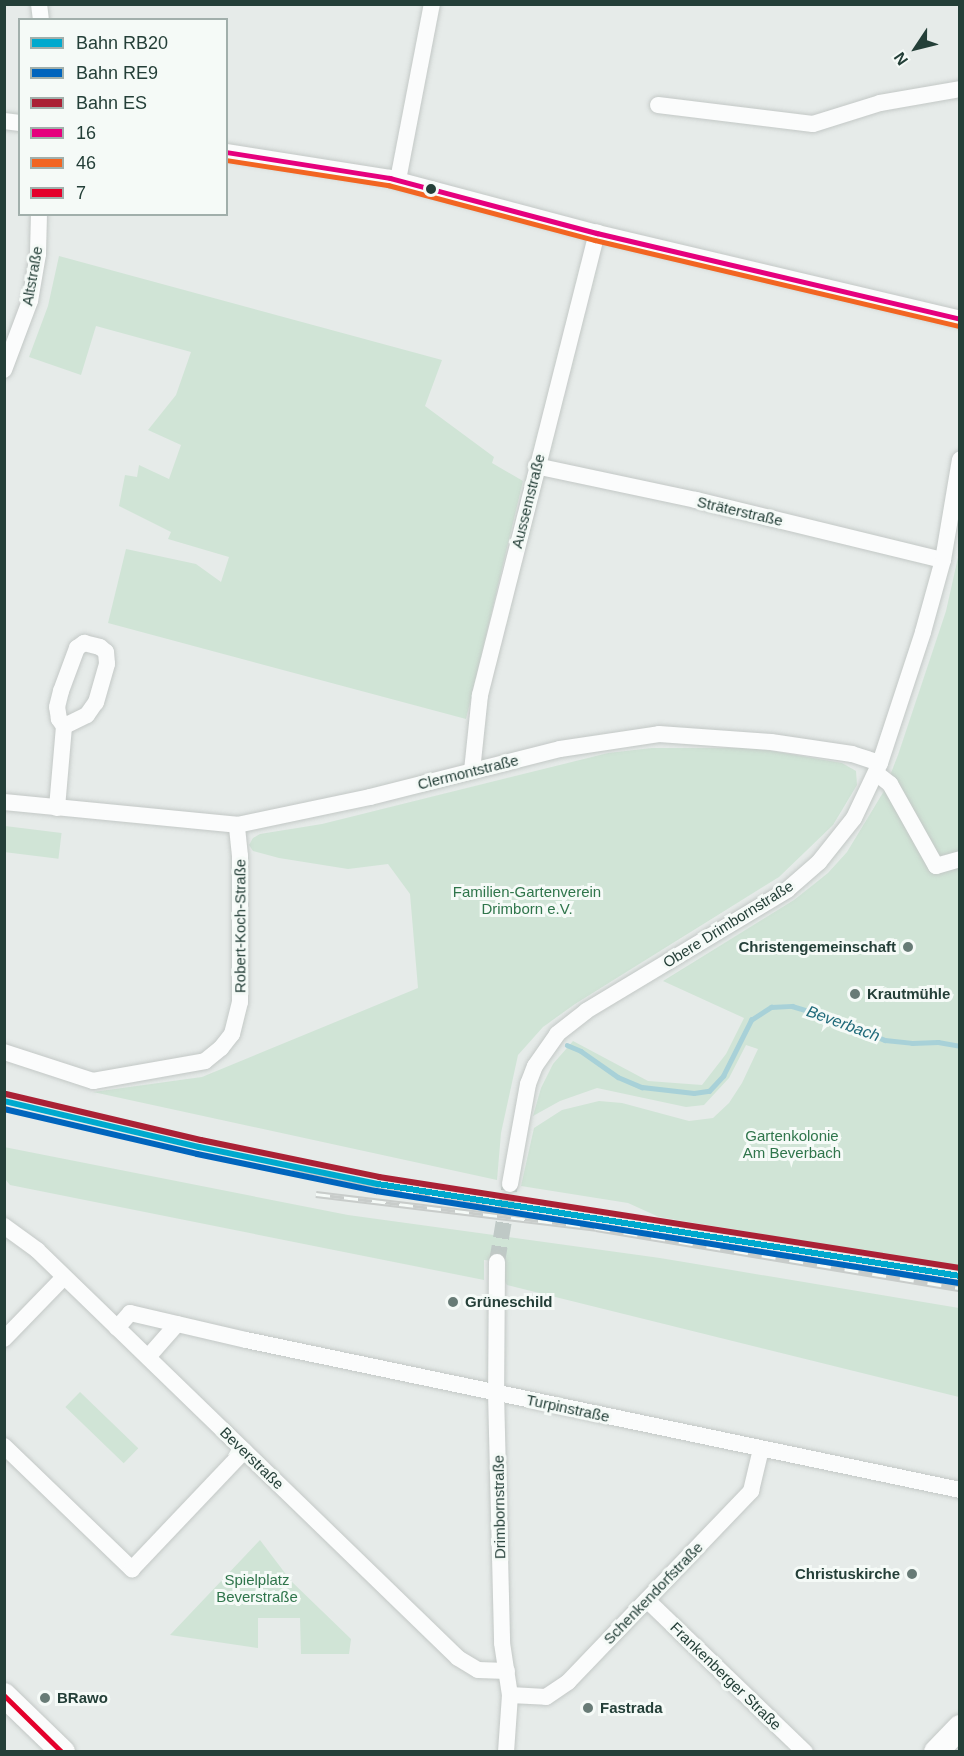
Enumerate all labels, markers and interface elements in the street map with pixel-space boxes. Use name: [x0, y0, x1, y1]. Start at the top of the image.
legend: [18, 18, 228, 216]
north arrow: [886, 18, 946, 78]
text: Bahn RB20: [76, 33, 168, 53]
text: N: [891, 49, 911, 68]
text: Bahn RE9: [76, 63, 158, 83]
text: Bahn ES: [76, 93, 147, 113]
text: 16: [76, 123, 96, 143]
text: 46: [76, 153, 96, 173]
text: 7: [76, 183, 86, 203]
unlabelled marker: [425, 183, 437, 195]
street label: Altstraße: [18, 245, 46, 307]
street label: Aussemstraße: [508, 452, 548, 550]
street label: Sträterstraße: [695, 492, 785, 530]
street label: Clermontstraße: [416, 751, 520, 793]
street label: Robert-Koch-Straße: [231, 859, 249, 993]
street label: Obere Drimbornstraße: [660, 877, 796, 971]
park label: Familien-Gartenverein Drimborn e.V.: [453, 882, 601, 917]
place label: Christengemeinschaft: [738, 938, 896, 956]
marker: Christengemeinschaft: [901, 940, 915, 954]
place label: Krautmühle: [867, 985, 950, 1003]
marker: Krautmühle: [848, 987, 862, 1001]
water label: Beverbach: [804, 1002, 882, 1046]
park label: Gartenkolonie Am Beverbach: [743, 1126, 841, 1161]
place label: Grüneschild: [465, 1293, 553, 1311]
marker: Grüneschild: [446, 1295, 460, 1309]
street label: Turpinstraße: [525, 1390, 611, 1426]
street label: Beverstraße: [216, 1423, 288, 1493]
street label: Drimbornstraße: [489, 1455, 509, 1559]
street label: Schenkendorfstraße: [600, 1538, 706, 1648]
place label: Christuskirche: [795, 1565, 900, 1583]
marker: Christuskirche: [905, 1567, 919, 1581]
park label: Spielplatz Beverstraße: [216, 1570, 298, 1605]
street label: Frankenberger Straße: [667, 1618, 785, 1734]
place label: BRawo: [57, 1689, 108, 1707]
marker: BRawo: [38, 1691, 52, 1705]
place label: Fastrada: [600, 1699, 663, 1717]
marker: Fastrada: [581, 1701, 595, 1715]

